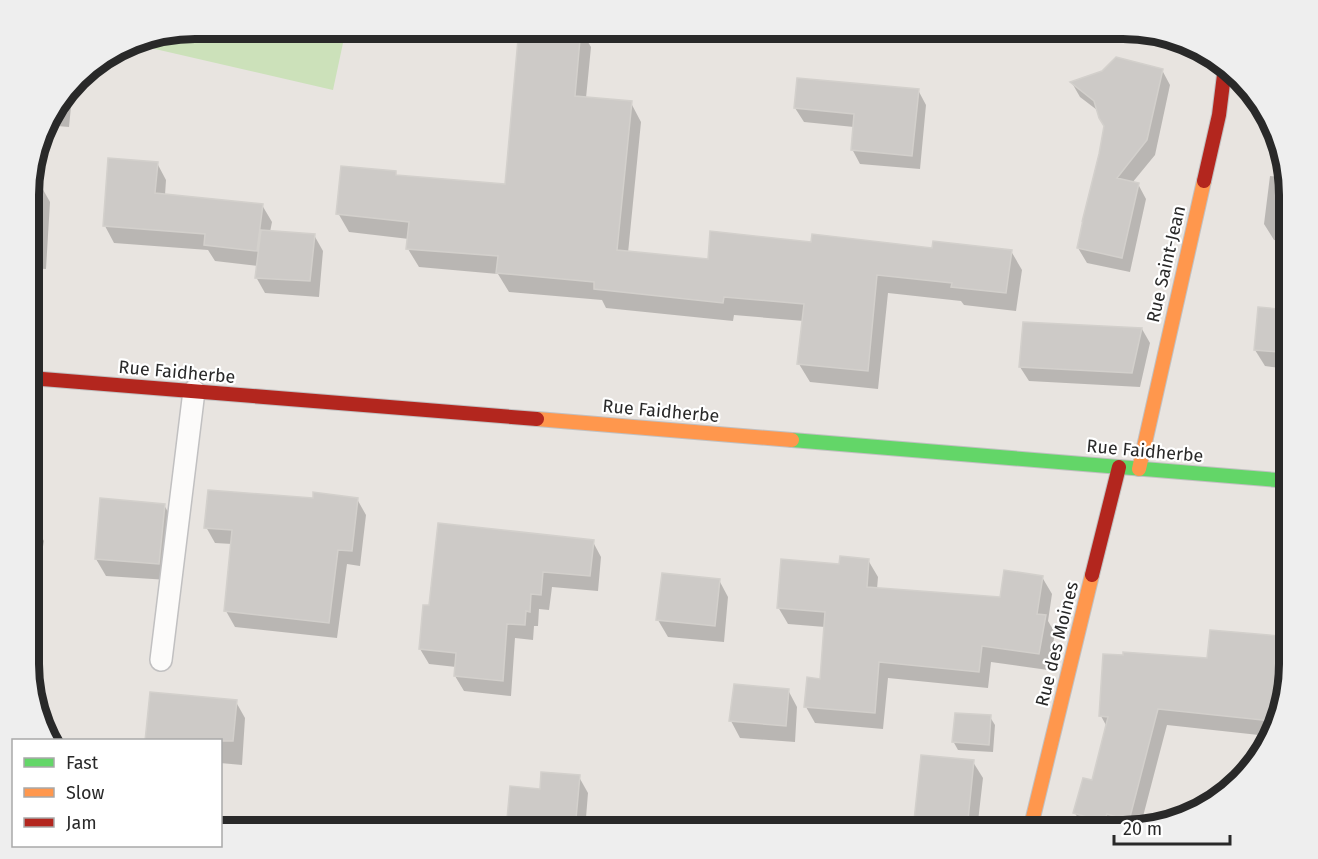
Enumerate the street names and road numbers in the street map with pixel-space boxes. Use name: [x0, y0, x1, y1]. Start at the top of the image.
street label: Rue Saint-Jean: [1142, 203, 1190, 325]
street label: Rue Faidherbe: [118, 356, 236, 388]
street label: Rue Faidherbe: [602, 395, 720, 427]
street label: Rue Faidherbe: [1086, 435, 1204, 467]
street label: Rue des Moines: [1031, 579, 1083, 709]

